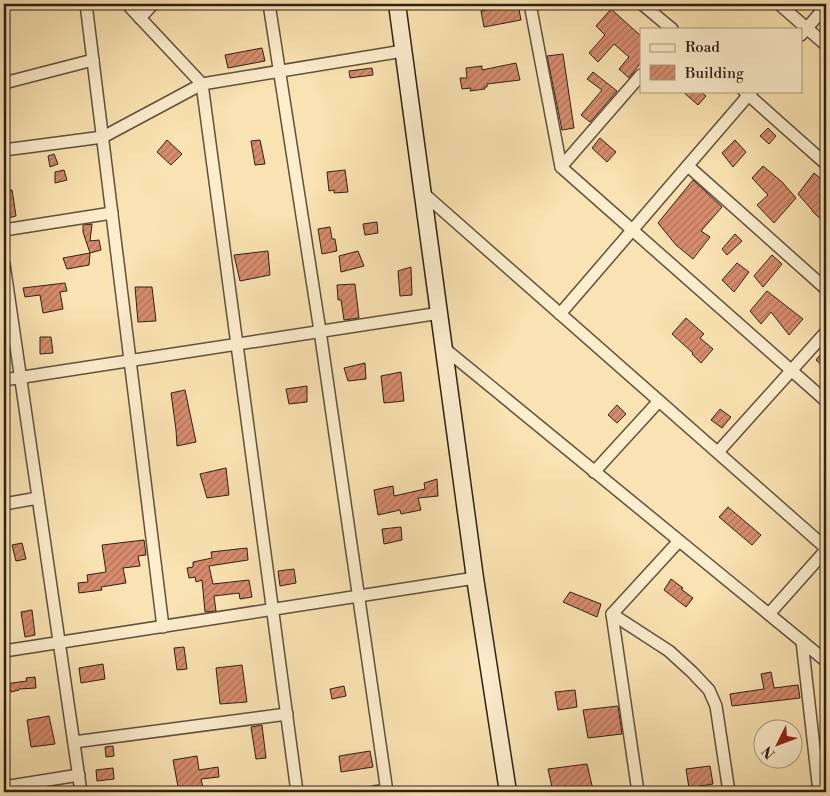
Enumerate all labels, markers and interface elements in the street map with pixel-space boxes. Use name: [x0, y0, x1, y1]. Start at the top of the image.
legend: [640, 28, 802, 92]
text: Road: [685, 38, 720, 57]
text: Building: [684, 64, 744, 83]
north arrow: [752, 718, 802, 768]
text: N: [759, 742, 779, 762]

